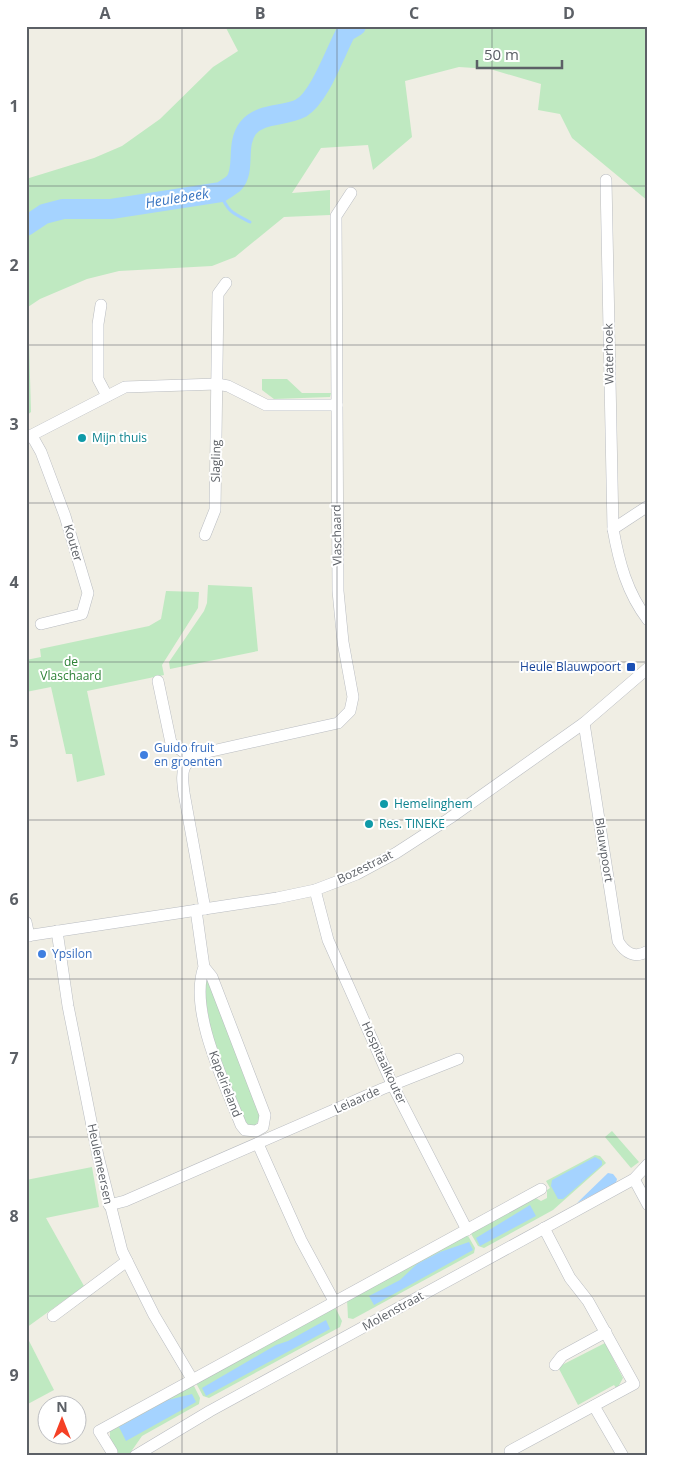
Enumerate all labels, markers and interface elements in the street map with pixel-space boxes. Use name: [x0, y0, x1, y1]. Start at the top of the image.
text: A: [99, 2, 111, 24]
text: B: [255, 2, 265, 24]
text: C: [409, 2, 419, 24]
text: D: [563, 2, 575, 24]
scale bar: [477, 38, 562, 70]
text: 50 m: [484, 44, 519, 64]
text: 1: [9, 95, 19, 117]
water label: Heulebeek: [144, 183, 211, 212]
text: 2: [9, 254, 19, 276]
street label: Waterhoek: [599, 323, 618, 385]
text: 3: [9, 413, 19, 435]
place label: Mijn thuis: [92, 429, 147, 446]
marker: Mijn thuis: [76, 432, 88, 444]
street label: Slagling: [207, 439, 224, 483]
street label: Vlaschaard: [327, 504, 346, 566]
street label: Kouter: [60, 522, 87, 564]
text: 4: [9, 571, 19, 593]
park label: de Vlaschaard: [40, 653, 102, 684]
place label: Heule Blauwpoort: [520, 658, 621, 675]
marker: Heule Blauwpoort: [625, 661, 637, 673]
text: 5: [9, 730, 19, 752]
place label: Guido fruit en groenten: [154, 739, 222, 770]
marker: Guido fruit en groenten: [138, 749, 150, 761]
place label: Hemelinghem: [394, 795, 473, 812]
marker: Hemelinghem: [378, 798, 390, 810]
place label: Res. TINEKE: [379, 815, 445, 832]
street label: Blauwpoort: [591, 816, 618, 883]
marker: Res. TINEKE: [363, 818, 375, 830]
street label: Bozestraat: [334, 846, 395, 887]
text: 6: [9, 888, 19, 910]
place label: Ypsilon: [52, 945, 92, 962]
marker: Ypsilon: [36, 948, 48, 960]
street label: Hospitaalkouter: [358, 1019, 411, 1107]
text: 7: [9, 1047, 19, 1069]
street label: Kapelrieland: [205, 1048, 246, 1120]
street label: Leiaarde: [331, 1082, 383, 1117]
street label: Heulemeersen: [84, 1122, 117, 1206]
text: 8: [9, 1205, 19, 1227]
street label: Molenstraat: [359, 1287, 426, 1334]
text: 9: [9, 1364, 19, 1386]
north arrow: [38, 1394, 88, 1444]
text: N: [56, 1397, 68, 1416]

